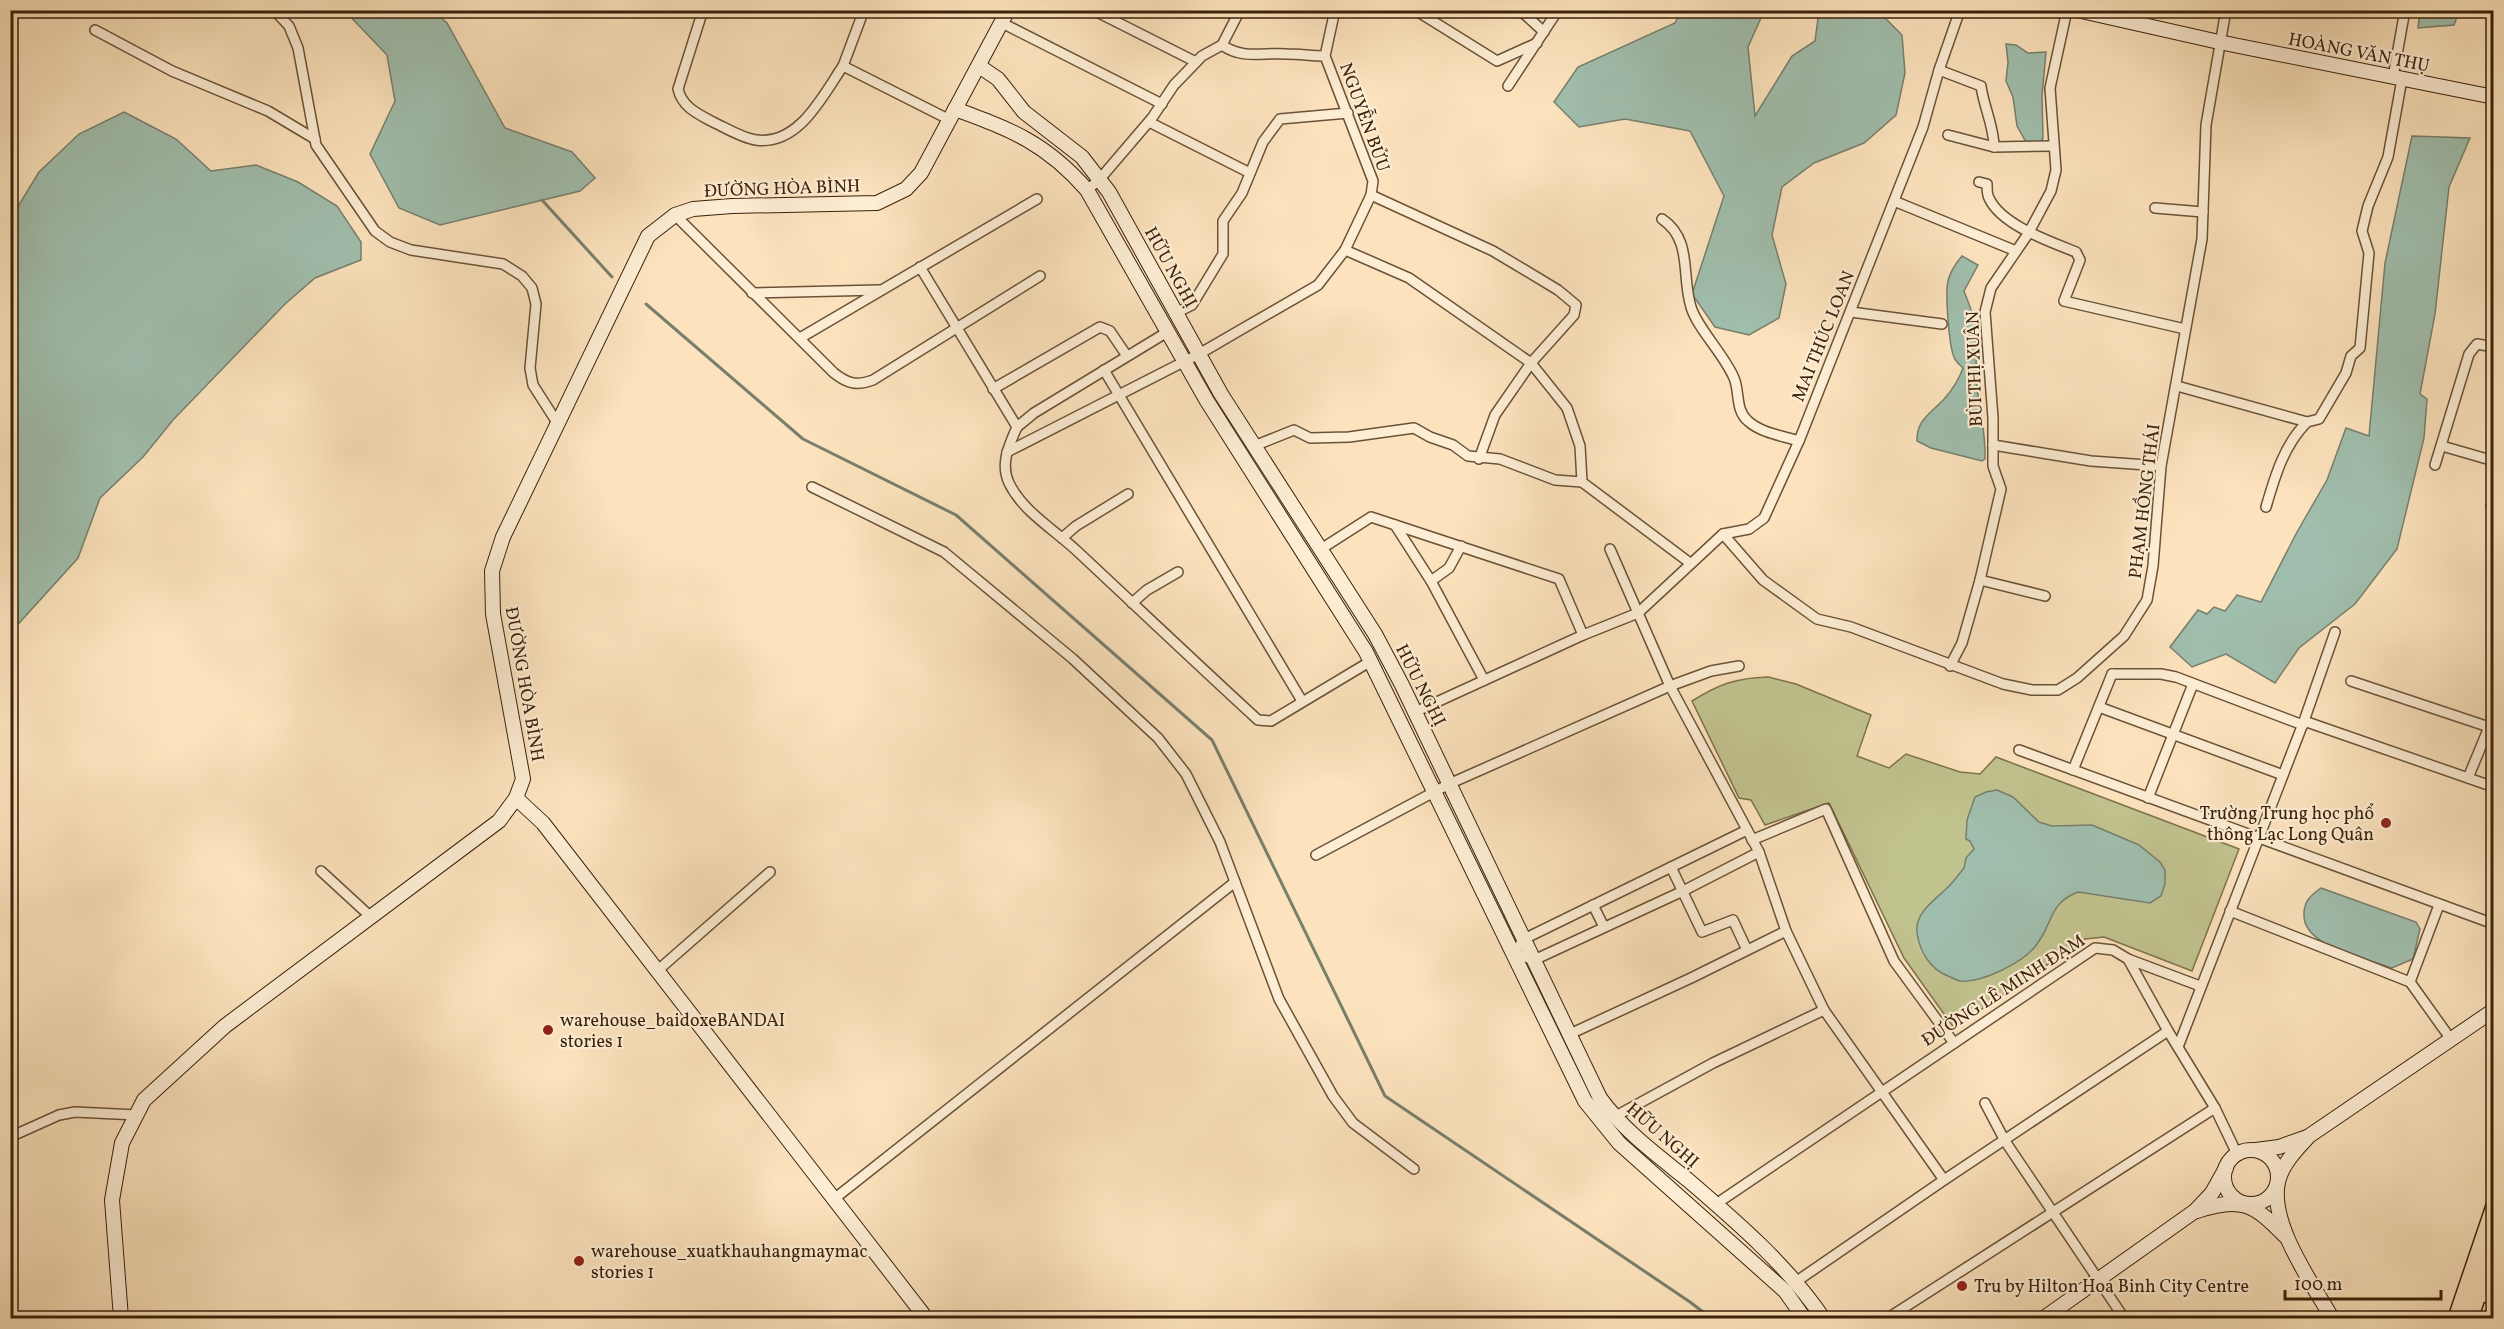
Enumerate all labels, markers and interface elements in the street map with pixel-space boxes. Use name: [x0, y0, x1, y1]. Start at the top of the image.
street label: HOÀNG VĂN THỤ: [2286, 28, 2431, 79]
street label: NGUYỄN BỬU: [1332, 58, 1399, 176]
street label: ĐƯỜNG HÒA BÌNH: [703, 173, 861, 205]
street label: HỮU NGHỊ: [1137, 223, 1202, 313]
street label: MAI THÚC LOAN: [1787, 267, 1862, 406]
street label: BÙI THỊ XUÂN: [1960, 311, 1990, 427]
street label: PHẠM HỒNG THÁI: [2121, 422, 2167, 580]
street label: ĐƯỜNG HÒA BÌNH: [498, 605, 550, 764]
street label: HỮU NGHỊ: [1388, 640, 1451, 731]
place label: Trường Trung học phổ thông Lạc Long Quân: [2200, 802, 2374, 848]
marker: Trường Trung học phổ thông Lạc Long Quân: [2379, 816, 2393, 830]
street label: ĐƯỜNG LÊ MINH ĐẠM: [1917, 928, 2090, 1053]
place label: warehouse_baidoxeBANDAI stories 1: [560, 1009, 785, 1055]
marker: warehouse_baidoxeBANDAI stories 1: [541, 1023, 555, 1037]
street label: HỮU NGHỊ: [1620, 1098, 1704, 1175]
place label: warehouse_xuatkhauhangmaymac stories 1: [591, 1240, 867, 1286]
marker: warehouse_xuatkhauhangmaymac stories 1: [572, 1254, 586, 1268]
scale bar: [2285, 1263, 2441, 1301]
text: 100 m: [2294, 1273, 2343, 1298]
place label: Tru by Hilton Hoa Binh City Centre: [1974, 1275, 2249, 1300]
marker: Tru by Hilton Hoa Binh City Centre: [1955, 1279, 1969, 1293]

